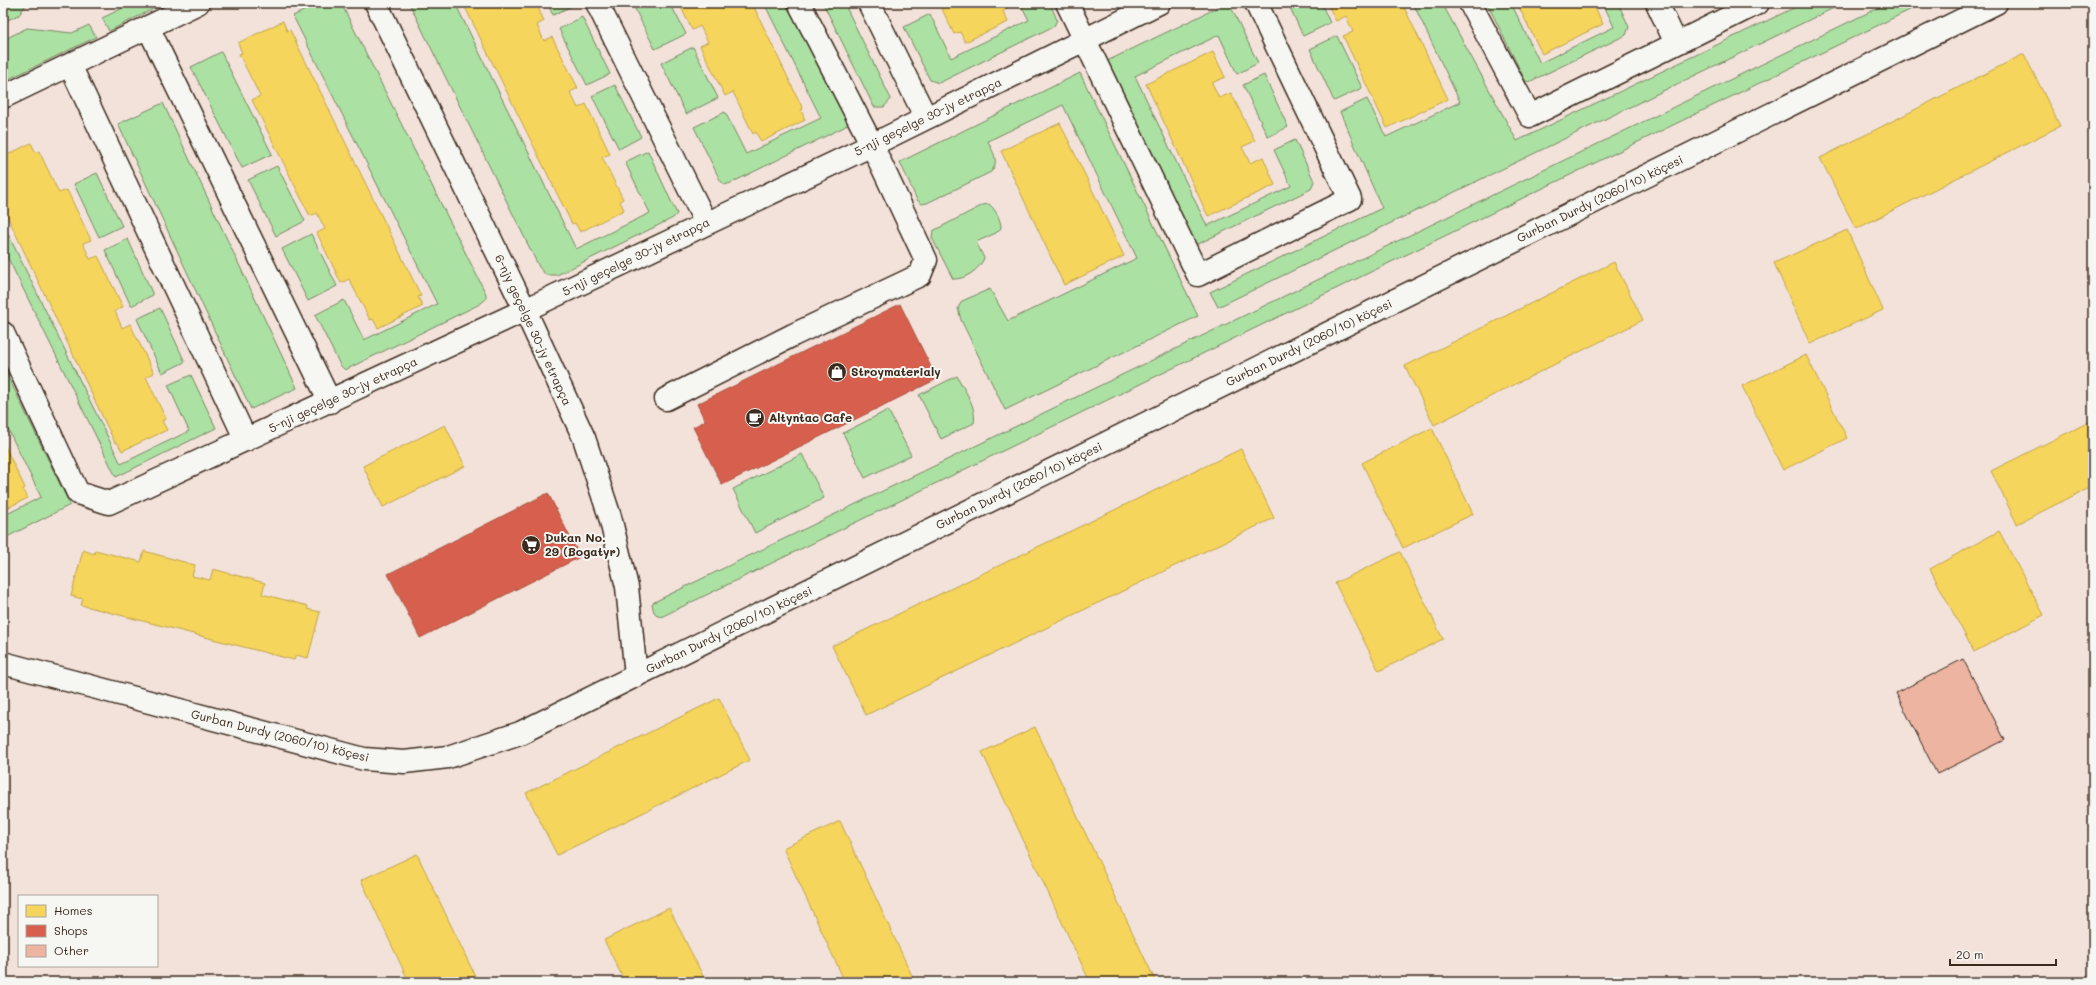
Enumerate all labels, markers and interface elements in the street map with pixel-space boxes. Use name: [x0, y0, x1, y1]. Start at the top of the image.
street label: 5-nji geçelge 30-jy etrapça: [851, 73, 1004, 159]
street label: Gurban Durdy (2060/10) köçesi: [1514, 151, 1685, 245]
street label: 5-nji geçelge 30-jy etrapça: [559, 213, 712, 299]
street label: 6-njy geçelge 30-jy etrapça: [492, 251, 576, 408]
street label: Gurban Durdy (2060/10) köçesi: [1223, 295, 1394, 389]
street label: 5-nji geçelge 30-jy etrapça: [266, 353, 419, 436]
shop icon: Stroymaterialy: [826, 361, 848, 383]
place label: Stroymaterialy: [851, 363, 941, 379]
cafe icon: Altyntac Cafe: [744, 407, 766, 429]
place label: Altyntac Cafe: [769, 409, 852, 425]
street label: Gurban Durdy (2060/10) köçesi: [933, 438, 1104, 532]
place label: Dukan No. 29 (Bogatyr): [545, 529, 620, 559]
supermarket icon: Dukan No. 29 (Bogatyr): [520, 534, 542, 556]
street label: Gurban Durdy (2060/10) köçesi: [643, 582, 814, 676]
street label: Gurban Durdy (2060/10) köçesi: [190, 705, 371, 765]
legend: [18, 895, 158, 967]
text: Homes: [54, 902, 93, 918]
text: Shops: [54, 922, 88, 938]
scale bar: [1950, 941, 2056, 967]
text: Other: [54, 942, 89, 958]
text: 20 m: [1956, 946, 1984, 962]

